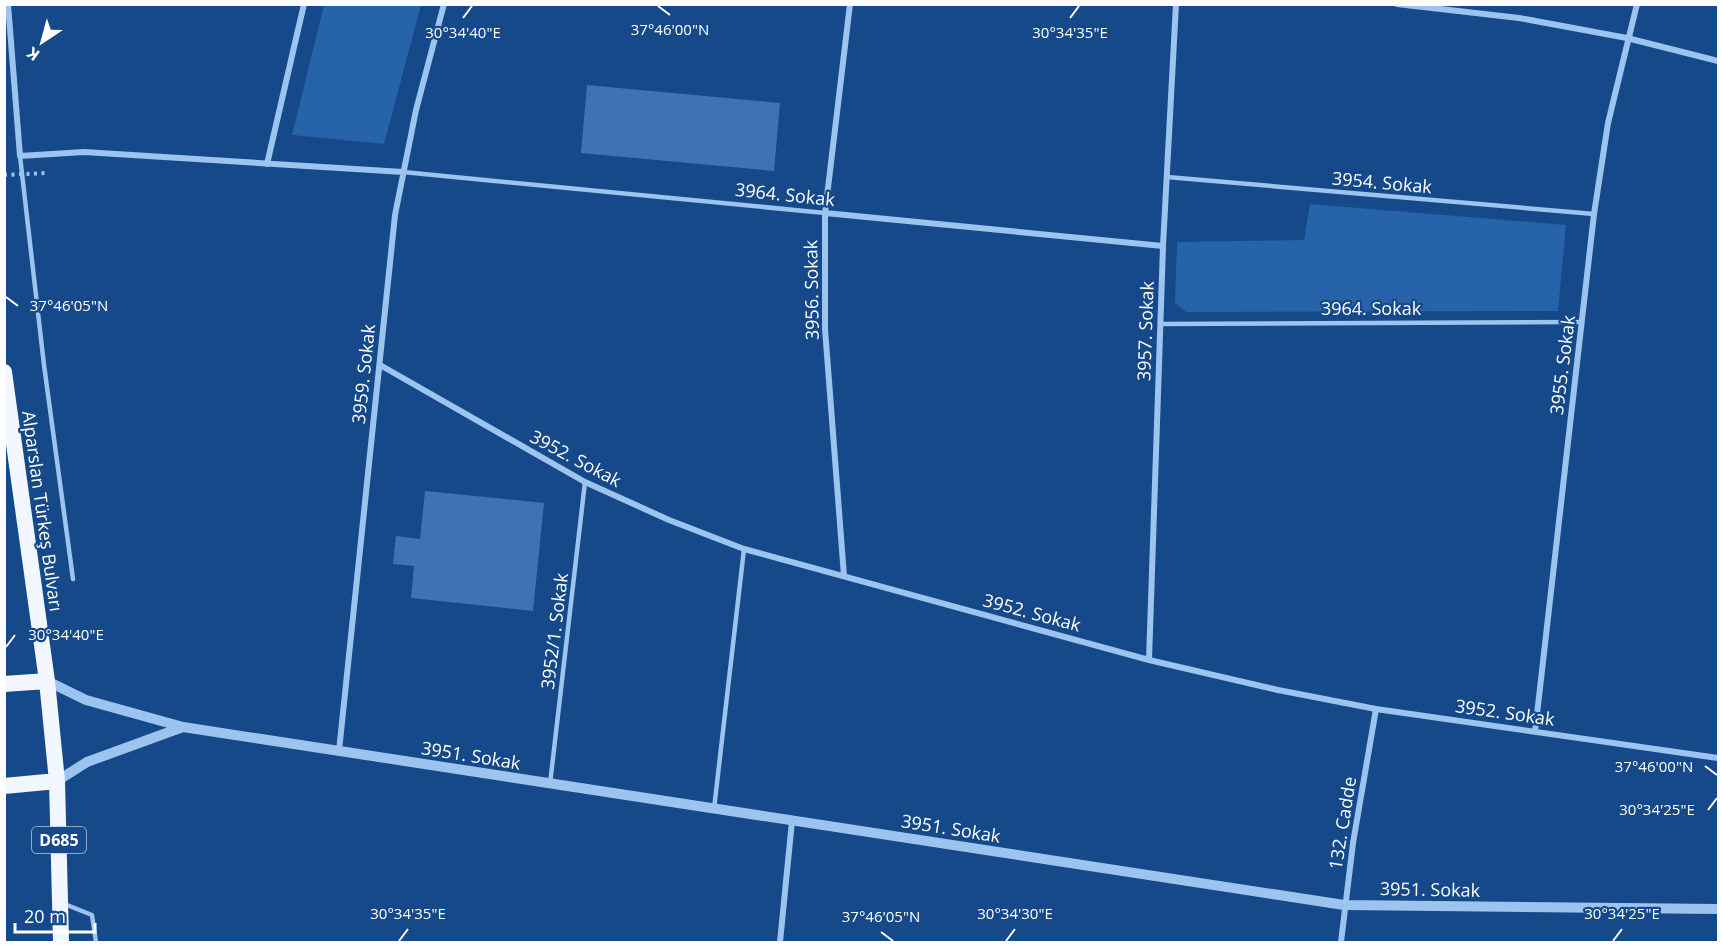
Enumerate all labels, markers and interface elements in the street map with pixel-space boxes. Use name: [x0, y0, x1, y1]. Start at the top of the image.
north arrow: [12, 12, 72, 72]
text: 37°46'00"N: [631, 19, 709, 39]
text: 30°34'40"E: [425, 22, 501, 42]
text: 30°34'35"E: [1032, 22, 1108, 42]
text: K: [22, 42, 44, 66]
street label: 3954. Sokak: [1331, 166, 1433, 198]
street label: 3964. Sokak: [734, 177, 837, 211]
street label: 3956. Sokak: [798, 239, 824, 340]
street label: 3957. Sokak: [1131, 280, 1159, 381]
text: 37°46'05"N: [30, 295, 108, 315]
street label: 3964. Sokak: [1321, 296, 1422, 320]
street label: 3955. Sokak: [1544, 313, 1580, 416]
street label: 3959. Sokak: [346, 322, 380, 425]
street label: Alparslan Türkeş Bulvarı: [17, 409, 69, 613]
street label: 3952. Sokak: [526, 424, 626, 492]
street label: 3952/1. Sokak: [535, 571, 573, 691]
street label: 3952. Sokak: [981, 587, 1084, 637]
text: 30°34'40"E: [28, 624, 104, 644]
street label: 3952. Sokak: [1454, 693, 1557, 731]
street label: 3951. Sokak: [420, 735, 523, 775]
text: 37°46'00"N: [1615, 756, 1693, 776]
street label: 132. Cadde: [1323, 775, 1361, 871]
text: 30°34'25"E: [1619, 799, 1695, 819]
street label: 3951. Sokak: [900, 808, 1003, 848]
road number: D685: [32, 827, 86, 853]
street label: 3951. Sokak: [1380, 876, 1481, 902]
scale bar: [15, 896, 94, 934]
text: 30°34'35"E: [370, 903, 446, 923]
text: 30°34'30"E: [977, 903, 1053, 923]
text: 30°34'25"E: [1584, 903, 1660, 923]
text: 20 m: [24, 904, 66, 928]
text: 37°46'05"N: [842, 906, 920, 926]

